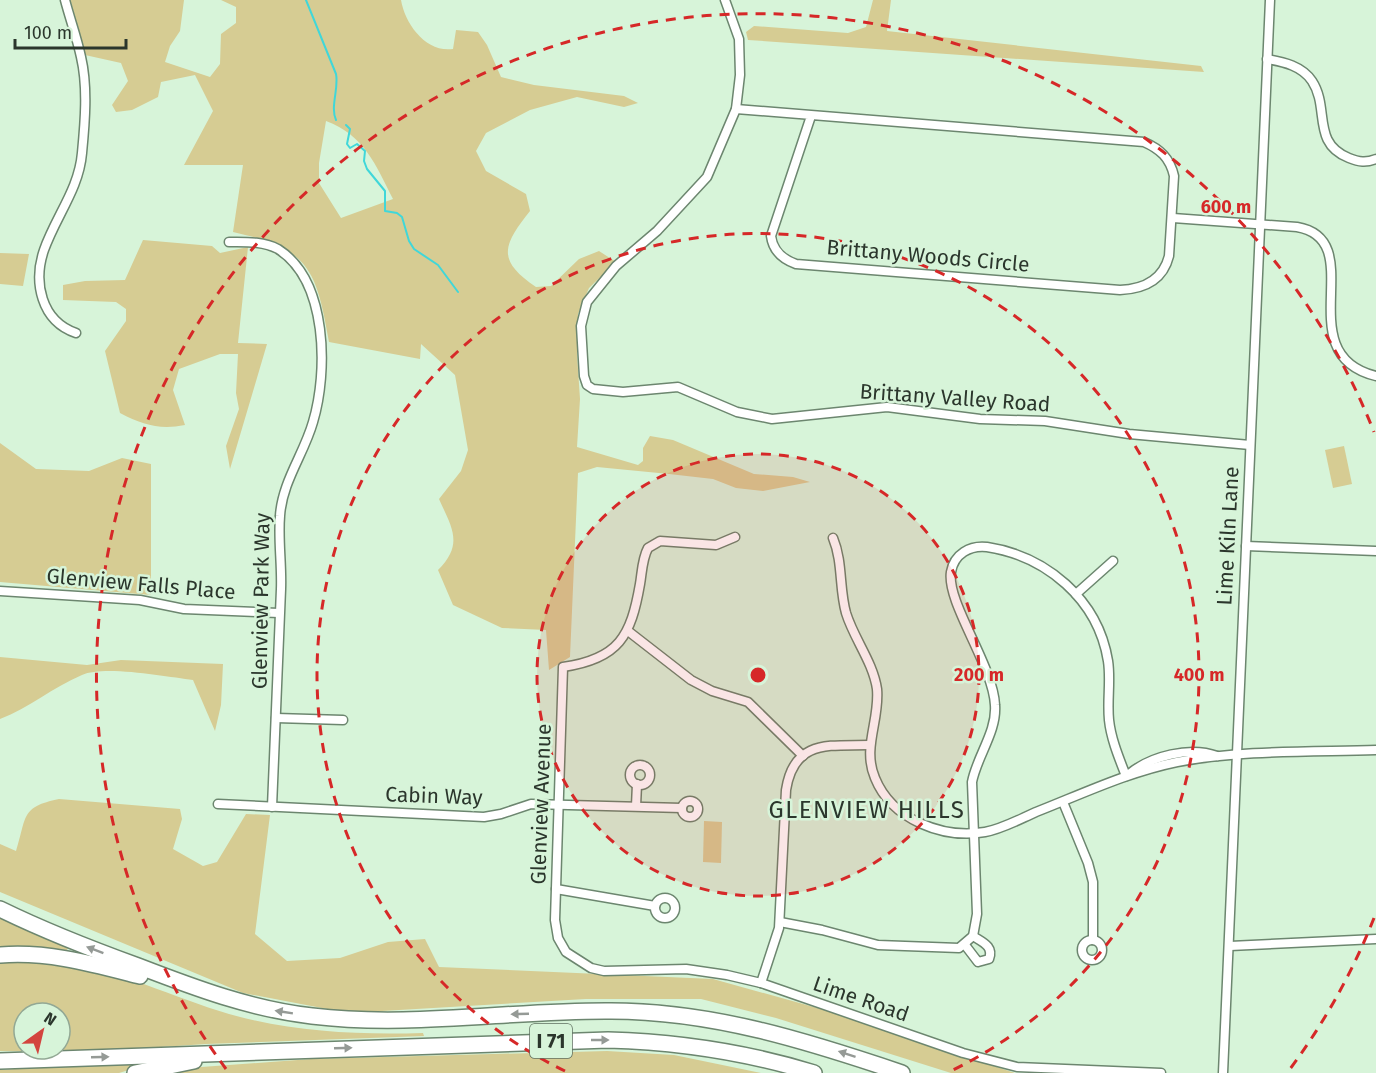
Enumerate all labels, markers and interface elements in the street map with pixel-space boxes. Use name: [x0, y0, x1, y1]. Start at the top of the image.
scale bar: [15, 12, 126, 50]
text: 100 m: [24, 22, 72, 44]
text: 600 m: [1201, 196, 1251, 218]
street label: Brittany Woods Circle: [825, 234, 1031, 278]
street label: Brittany Valley Road: [859, 378, 1051, 418]
street label: Lime Kiln Lane: [1211, 466, 1245, 606]
street label: Glenview Park Way: [246, 512, 276, 689]
street label: Glenview Falls Place: [45, 563, 237, 605]
text: 200 m: [954, 664, 1004, 686]
text: 400 m: [1174, 664, 1224, 686]
centre of rings: [748, 665, 768, 685]
street label: Glenview Avenue: [525, 723, 557, 885]
street label: Cabin Way: [385, 781, 484, 811]
district label: GLENVIEW HILLS: [769, 796, 965, 824]
one-way arrow: [86, 945, 104, 954]
street label: Lime Road: [810, 970, 912, 1028]
north arrow: [12, 1001, 72, 1061]
one-way arrow: [274, 1007, 293, 1016]
text: N: [40, 1008, 60, 1030]
one-way arrow: [511, 1010, 530, 1019]
road number: I 71: [530, 1024, 572, 1058]
one-way arrow: [591, 1035, 610, 1045]
one-way arrow: [333, 1044, 352, 1053]
one-way arrow: [838, 1049, 856, 1059]
one-way arrow: [91, 1052, 110, 1061]

